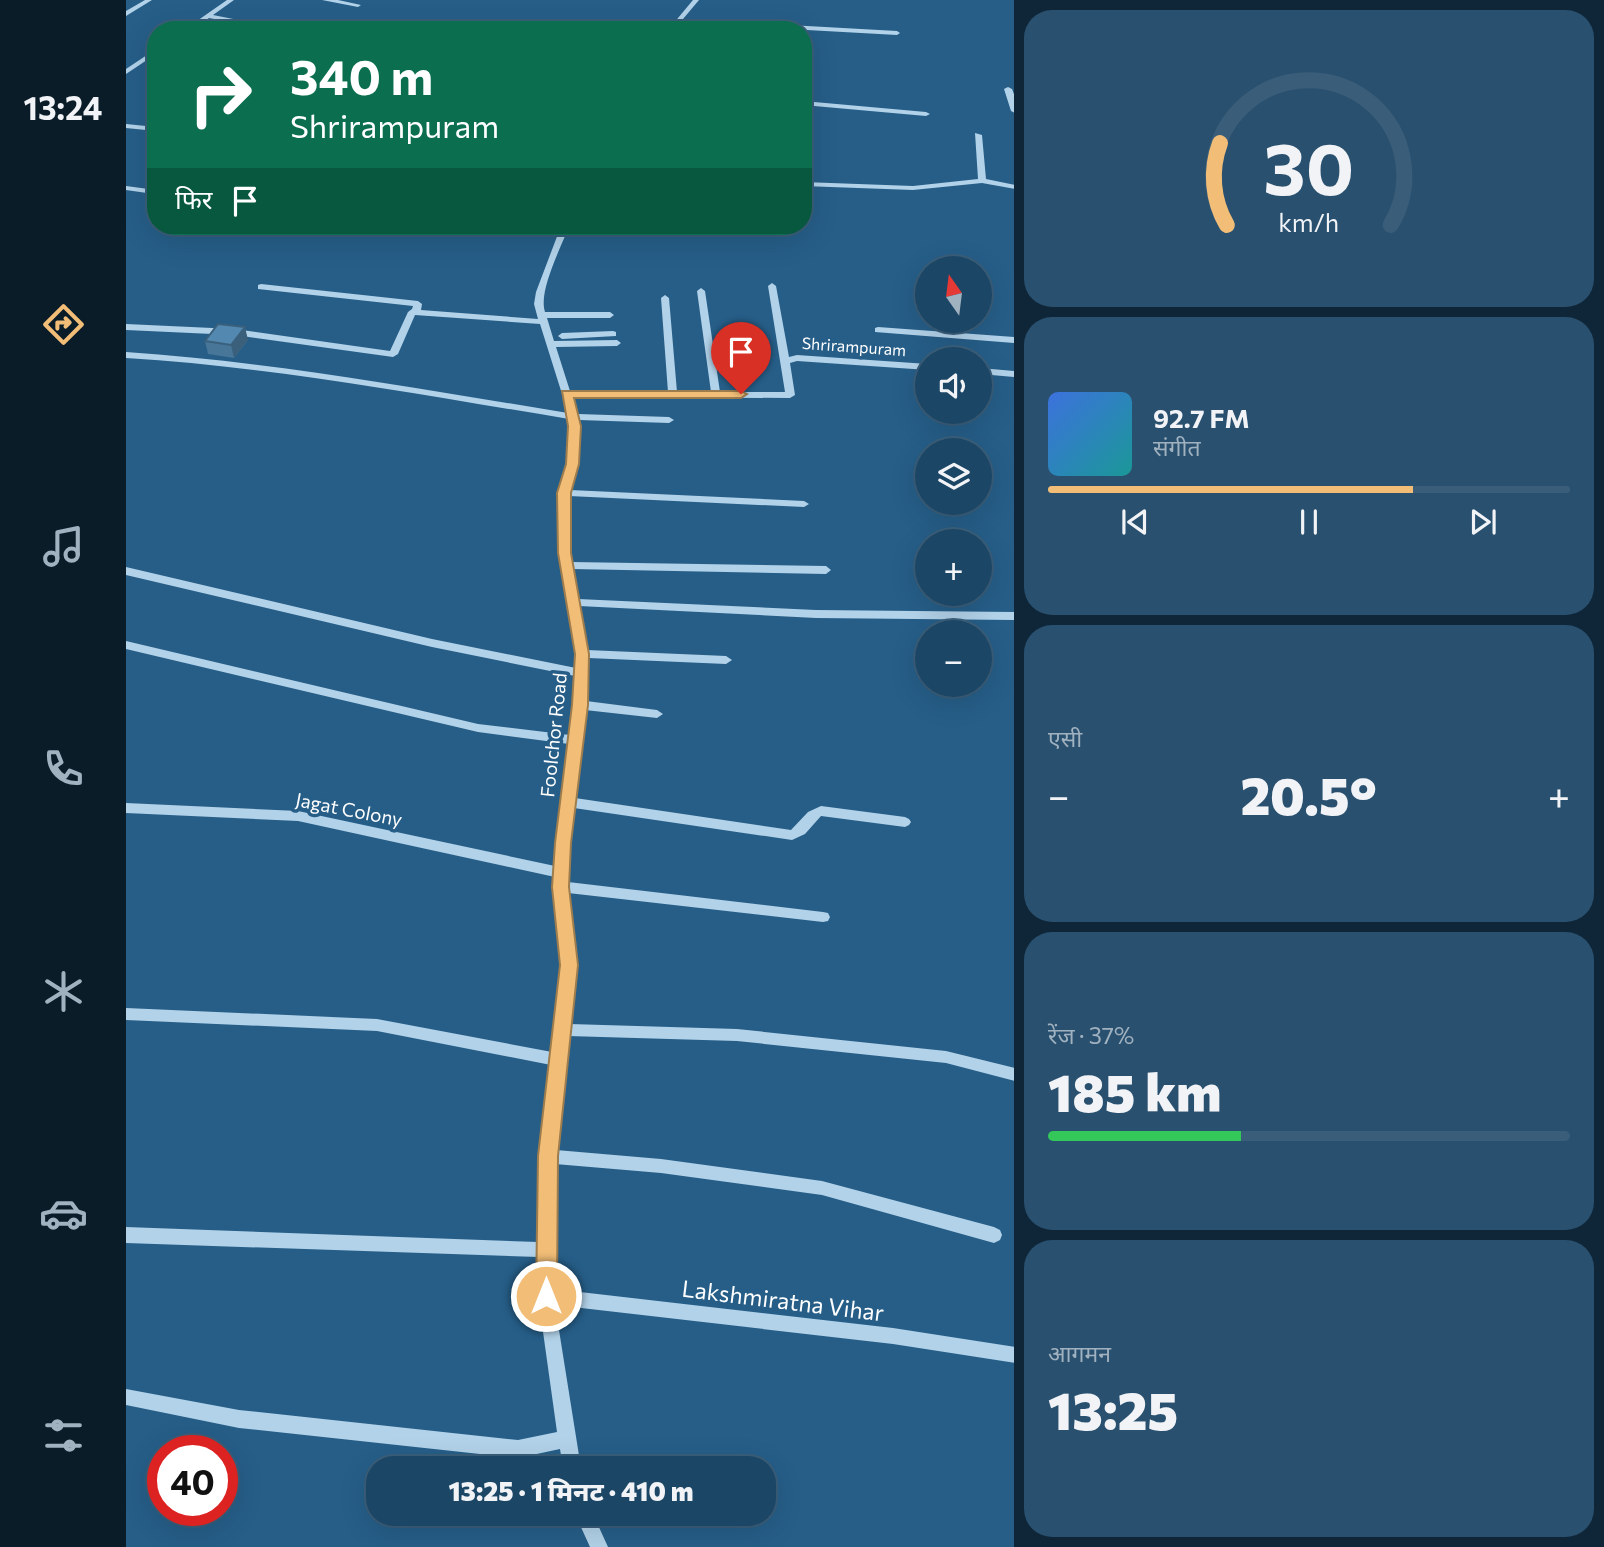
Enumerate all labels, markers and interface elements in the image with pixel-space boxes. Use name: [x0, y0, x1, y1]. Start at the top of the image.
text: 340 m: [290, 45, 433, 105]
icon: right: [175, 49, 266, 140]
text: 13:24: [24, 87, 102, 127]
text: Shrirampuram: [290, 105, 499, 145]
text: 30: [1264, 121, 1354, 210]
icon: arrive: [226, 182, 264, 220]
text: फिर: [175, 183, 212, 214]
text: km/h: [1279, 207, 1339, 237]
north arrow: [915, 256, 992, 332]
map controls: [915, 256, 992, 697]
icon: directions: [39, 300, 88, 349]
pin: [711, 322, 771, 394]
icon: arrive: [722, 333, 760, 371]
street label: Shrirampuram: [801, 333, 907, 359]
button: sound: [915, 347, 992, 424]
text: 92.7 FM: [1153, 402, 1250, 433]
text: संगीत: [1153, 433, 1201, 461]
button: layers: [915, 438, 992, 515]
icon: previous: [1116, 503, 1154, 541]
icon: pause: [1290, 503, 1328, 541]
icon: next: [1464, 503, 1502, 541]
icon: music: [39, 522, 88, 571]
button: +: [915, 529, 992, 606]
button: −: [915, 620, 992, 697]
street label: Foolchor Road: [535, 672, 571, 798]
text: एसी: [1048, 724, 1082, 752]
icon: phone: [39, 744, 88, 793]
text: 20.5°: [1240, 762, 1377, 826]
text: −: [1048, 771, 1070, 818]
text: +: [1548, 771, 1570, 818]
street label: Jagat Colony: [294, 787, 404, 831]
icon: climate: [39, 967, 88, 1016]
text: रेंज · 37%: [1048, 1021, 1134, 1049]
text: 185 km: [1048, 1059, 1221, 1123]
icon: car: [39, 1189, 88, 1238]
position arrow: [509, 1259, 583, 1333]
street label: Lakshmiratna Vihar: [680, 1274, 886, 1326]
text: आगमन: [1048, 1339, 1111, 1367]
text: 13:25: [1048, 1377, 1178, 1441]
icon: filters: [39, 1411, 88, 1460]
speed limit sign: 40: [147, 1435, 238, 1526]
text: 13:25 · 1 मिनट · 410 m: [448, 1475, 694, 1506]

